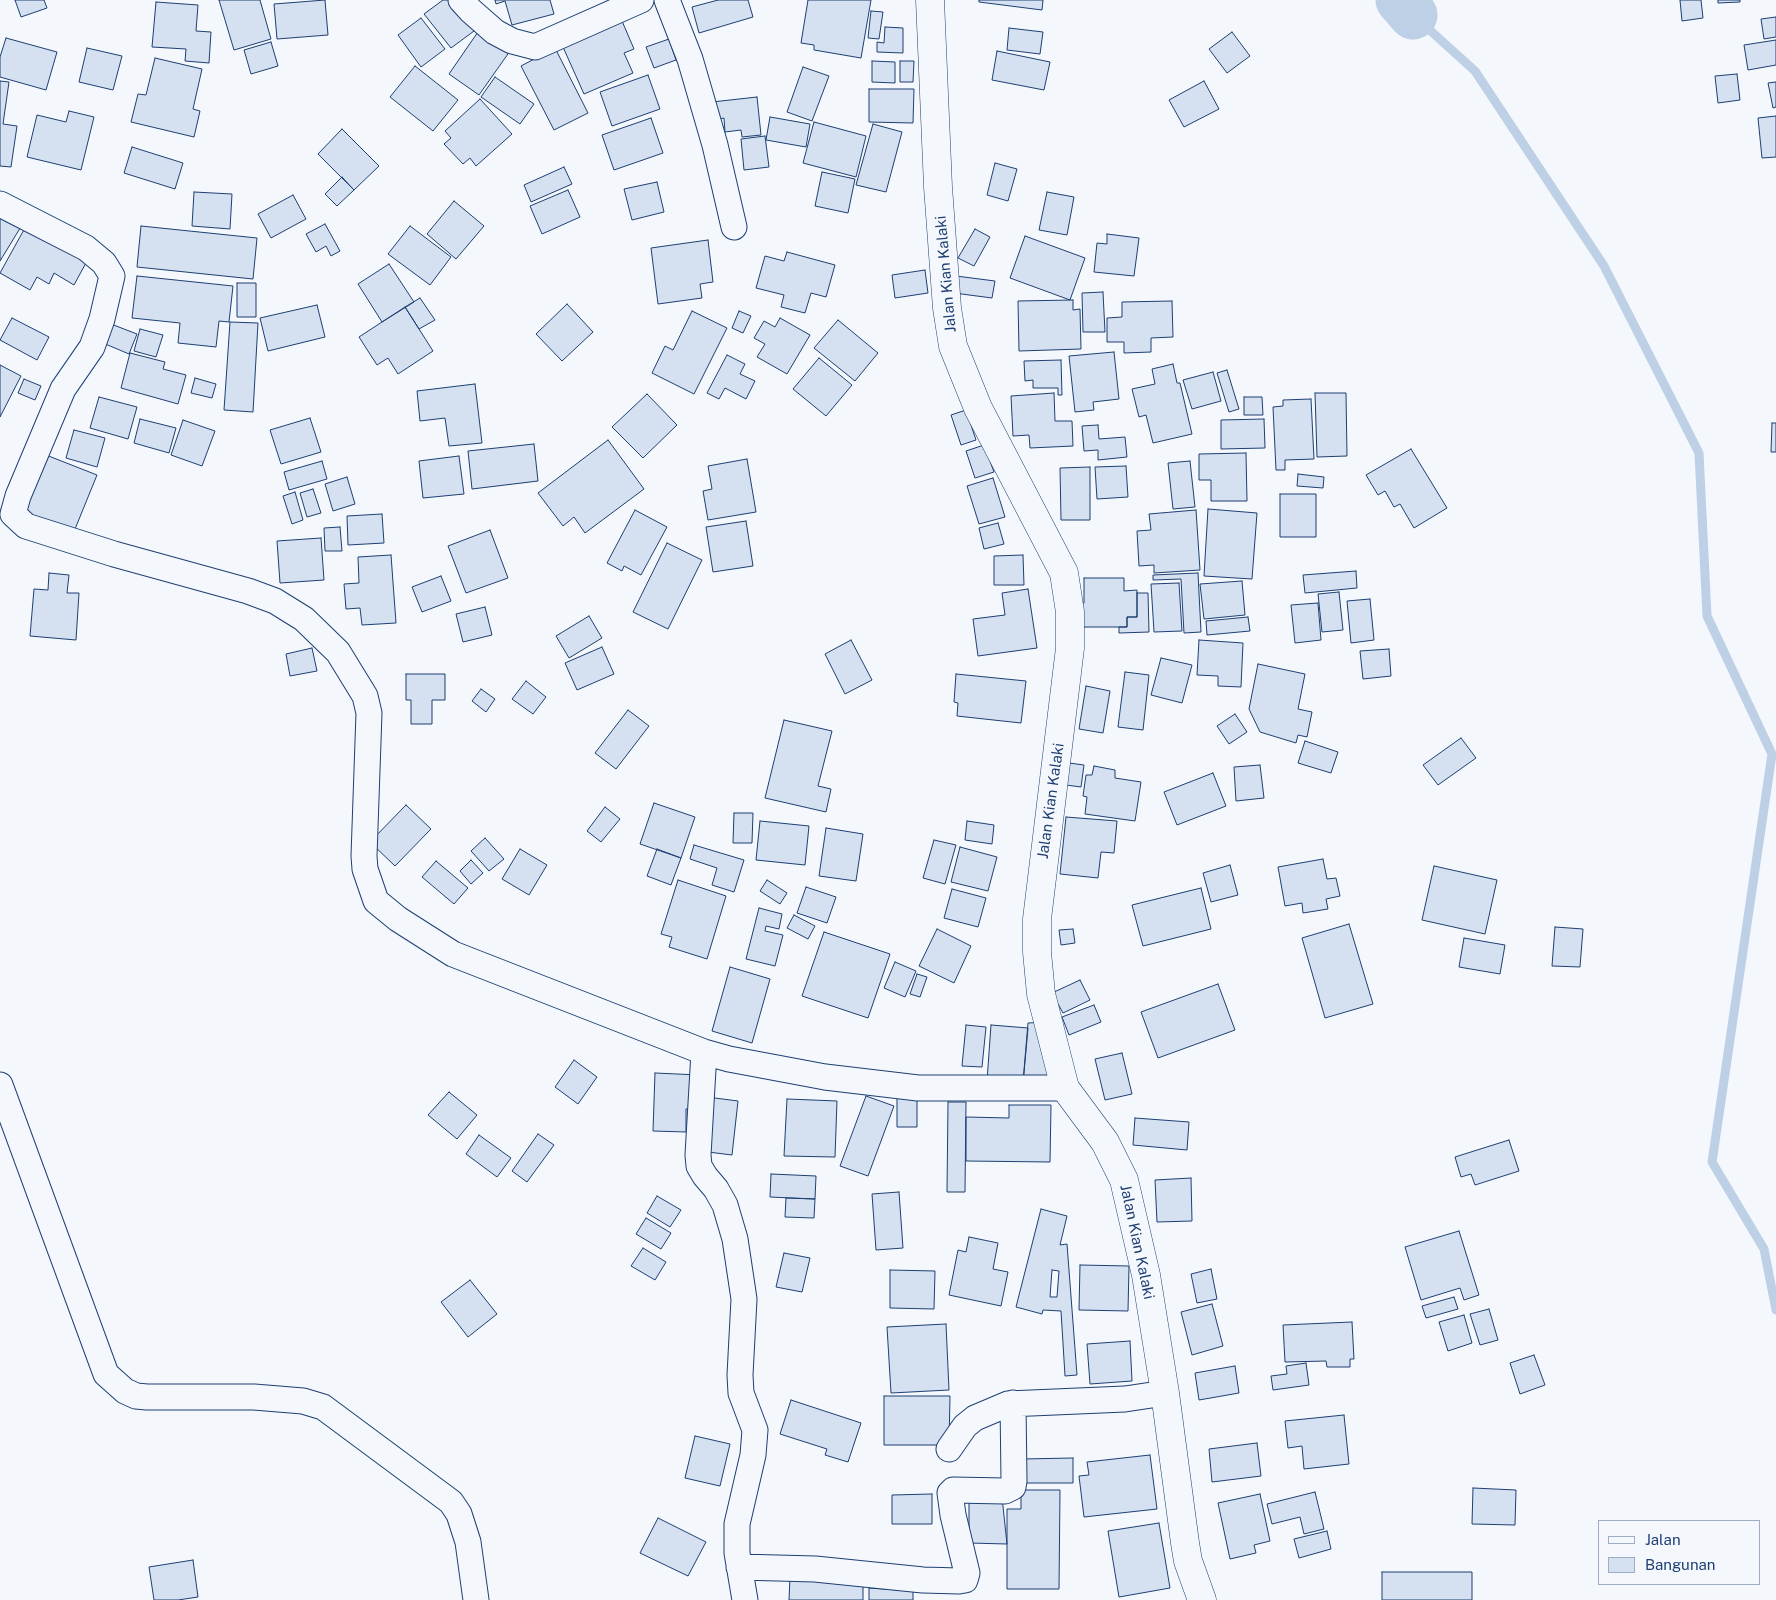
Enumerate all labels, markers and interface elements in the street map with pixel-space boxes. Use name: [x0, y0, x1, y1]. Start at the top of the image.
street label: Jalan Kian Kalaki: [932, 215, 960, 333]
street label: Jalan Kian Kalaki: [1034, 742, 1068, 860]
street label: Jalan Kian Kalaki: [1116, 1183, 1158, 1301]
legend: [1598, 1520, 1761, 1585]
text: Jalan: [1645, 1531, 1681, 1548]
text: Bangunan: [1645, 1556, 1716, 1573]

